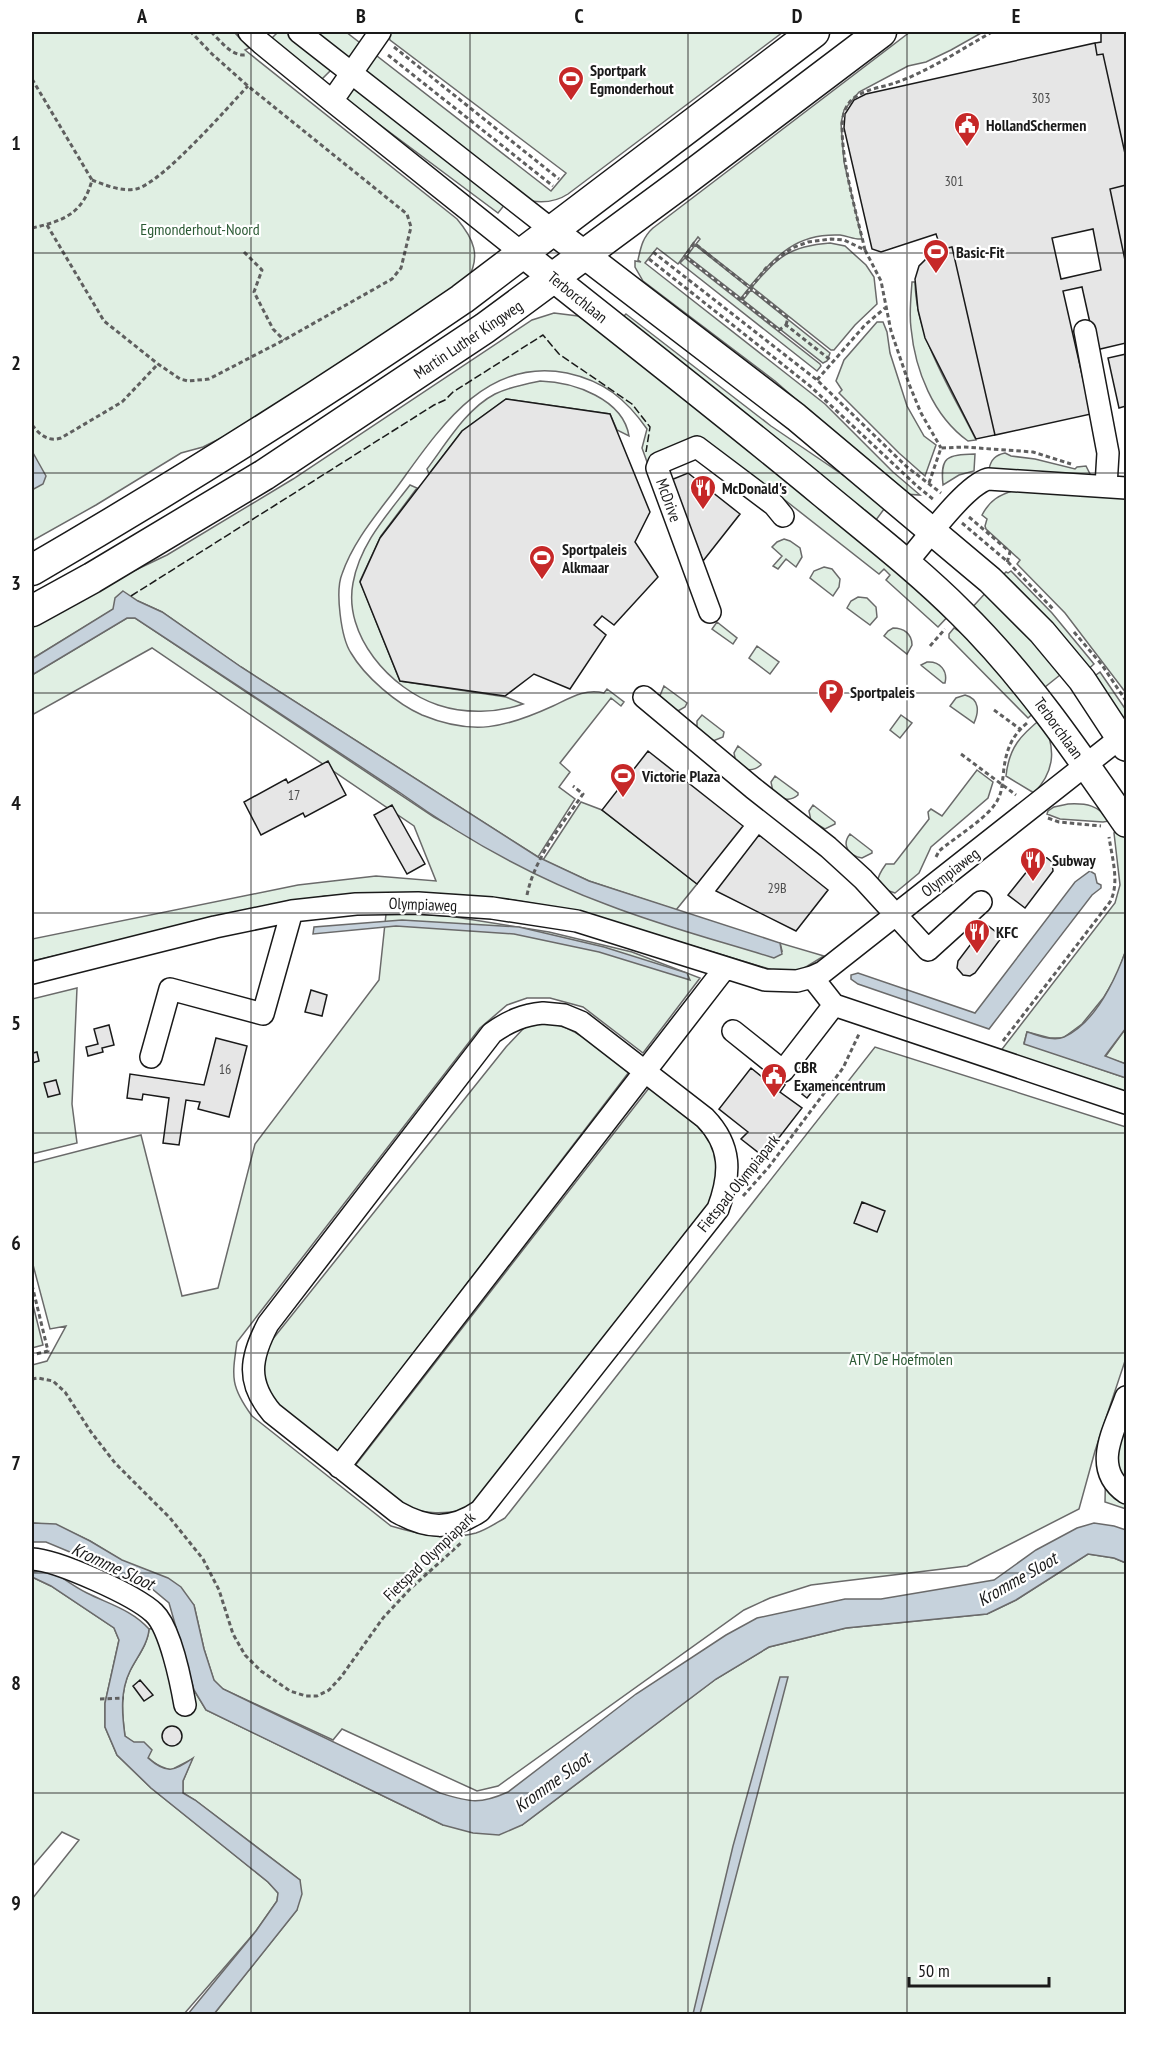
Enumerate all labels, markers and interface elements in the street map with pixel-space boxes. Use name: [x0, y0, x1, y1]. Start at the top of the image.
text: A: [136, 3, 148, 29]
text: B: [356, 3, 366, 29]
text: C: [574, 3, 584, 29]
text: D: [792, 3, 803, 29]
text: E: [1012, 3, 1020, 29]
place label: Sportpark Egmonderhout: [590, 60, 674, 98]
sports icon: Sportpark Egmonderhout: [556, 64, 586, 102]
house number: 303: [1032, 89, 1050, 107]
public building icon: HollandSchermen: [952, 110, 982, 148]
place label: HollandSchermen: [986, 115, 1086, 135]
text: 1: [11, 130, 21, 156]
house number: 301: [945, 172, 963, 190]
park label: Egmonderhout-Noord: [140, 219, 260, 239]
sports icon: Basic-Fit: [921, 237, 951, 275]
place label: Basic-Fit: [956, 242, 1005, 262]
street label: Terborchlaan: [544, 267, 612, 327]
street label: Martin Luther Kingweg: [410, 295, 526, 383]
text: 2: [11, 350, 21, 376]
restaurant icon: McDonald's: [688, 473, 718, 511]
street label: McDrive: [652, 475, 686, 525]
place label: McDonald's: [722, 478, 787, 498]
place label: Sportpaleis Alkmaar: [561, 539, 627, 577]
sports icon: Sportpaleis Alkmaar: [527, 543, 557, 581]
text: 3: [11, 570, 21, 596]
parking icon: Sportpaleis: [816, 677, 846, 715]
place label: Sportpaleis: [850, 682, 915, 702]
street label: Terborchlaan: [1030, 693, 1088, 763]
sports icon: Victorie Plaza: [608, 761, 638, 799]
place label: Victorie Plaza: [641, 766, 721, 786]
house number: 17: [288, 786, 300, 804]
text: 4: [11, 790, 21, 816]
street label: Olympiaweg: [917, 843, 983, 901]
restaurant icon: Subway: [1018, 845, 1048, 883]
place label: Subway: [1052, 850, 1096, 870]
house number: 29B: [767, 879, 787, 897]
street label: Olympiaweg: [388, 893, 458, 915]
restaurant icon: KFC: [962, 917, 992, 955]
place label: KFC: [996, 922, 1019, 942]
text: 5: [11, 1010, 21, 1036]
place label: CBR Examencentrum: [794, 1057, 886, 1095]
house number: 16: [219, 1060, 231, 1078]
public building icon: CBR Examencentrum: [759, 1061, 789, 1099]
street label: Fietspad Olympiapark: [692, 1130, 784, 1236]
text: 6: [11, 1230, 21, 1256]
park label: ATV De Hoefmolen: [849, 1349, 953, 1369]
text: 7: [11, 1450, 21, 1476]
street label: Fietspad Olympiapark: [379, 1507, 480, 1605]
water label: Kromme Sloot: [68, 1537, 160, 1596]
water label: Kromme Sloot: [973, 1546, 1063, 1611]
text: 8: [11, 1670, 21, 1696]
water label: Kromme Sloot: [510, 1746, 596, 1817]
text: 9: [11, 1890, 21, 1916]
scale bar: [909, 1950, 1048, 1988]
text: 50 m: [918, 1959, 950, 1982]

